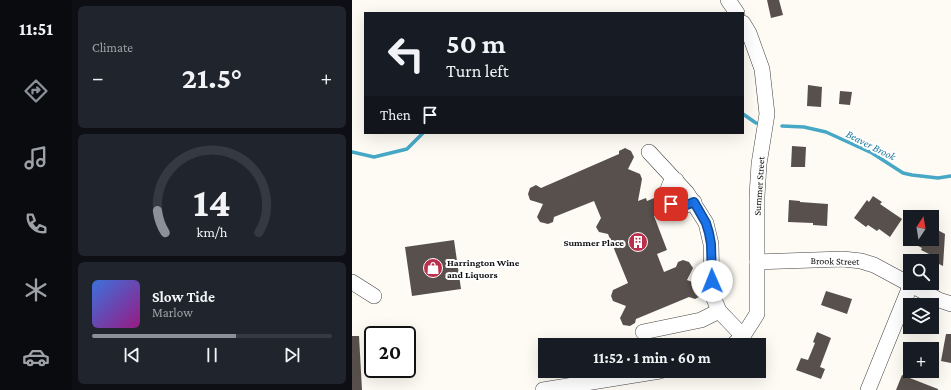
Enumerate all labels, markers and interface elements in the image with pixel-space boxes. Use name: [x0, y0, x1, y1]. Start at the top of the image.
text: 11:51: [19, 19, 53, 39]
icon: left: [380, 28, 432, 80]
text: 50 m: [446, 28, 506, 59]
text: Climate: [92, 40, 133, 55]
text: 21.5°: [182, 61, 242, 94]
text: Turn left: [446, 61, 509, 81]
text: −: [92, 65, 104, 90]
text: +: [320, 65, 332, 90]
icon: directions: [22, 77, 50, 105]
icon: arrive: [419, 104, 441, 126]
text: Then: [380, 107, 411, 123]
water label: Beaver Brook: [844, 127, 899, 163]
icon: music: [22, 144, 50, 172]
street label: Summer Street: [751, 155, 767, 216]
text: 14: [193, 179, 231, 225]
pin: [654, 187, 688, 221]
icon: arrive: [660, 193, 682, 215]
icon: phone: [22, 210, 50, 238]
north arrow: [903, 210, 939, 246]
map controls: [903, 210, 939, 378]
text: km/h: [197, 224, 228, 240]
building icon: Summer Place: [627, 231, 649, 253]
place label: Summer Place: [563, 237, 624, 248]
button: search: [903, 254, 939, 290]
street label: Brook Street: [811, 255, 860, 267]
shop icon: Harrington Wine and Liquors: [422, 257, 444, 279]
place label: Harrington Wine and Liquors: [447, 257, 520, 280]
position arrow: [691, 260, 733, 302]
icon: climate: [22, 276, 50, 304]
text: Slow Tide: [152, 289, 215, 305]
button: layers: [903, 298, 939, 334]
text: Marlow: [152, 305, 193, 320]
speed limit sign: 20: [364, 326, 416, 378]
button: +: [903, 342, 939, 378]
icon: car: [22, 343, 50, 371]
icon: previous: [121, 344, 143, 366]
icon: pause: [201, 344, 223, 366]
icon: next: [281, 344, 303, 366]
text: 11:52 · 1 min · 60 m: [593, 350, 711, 366]

